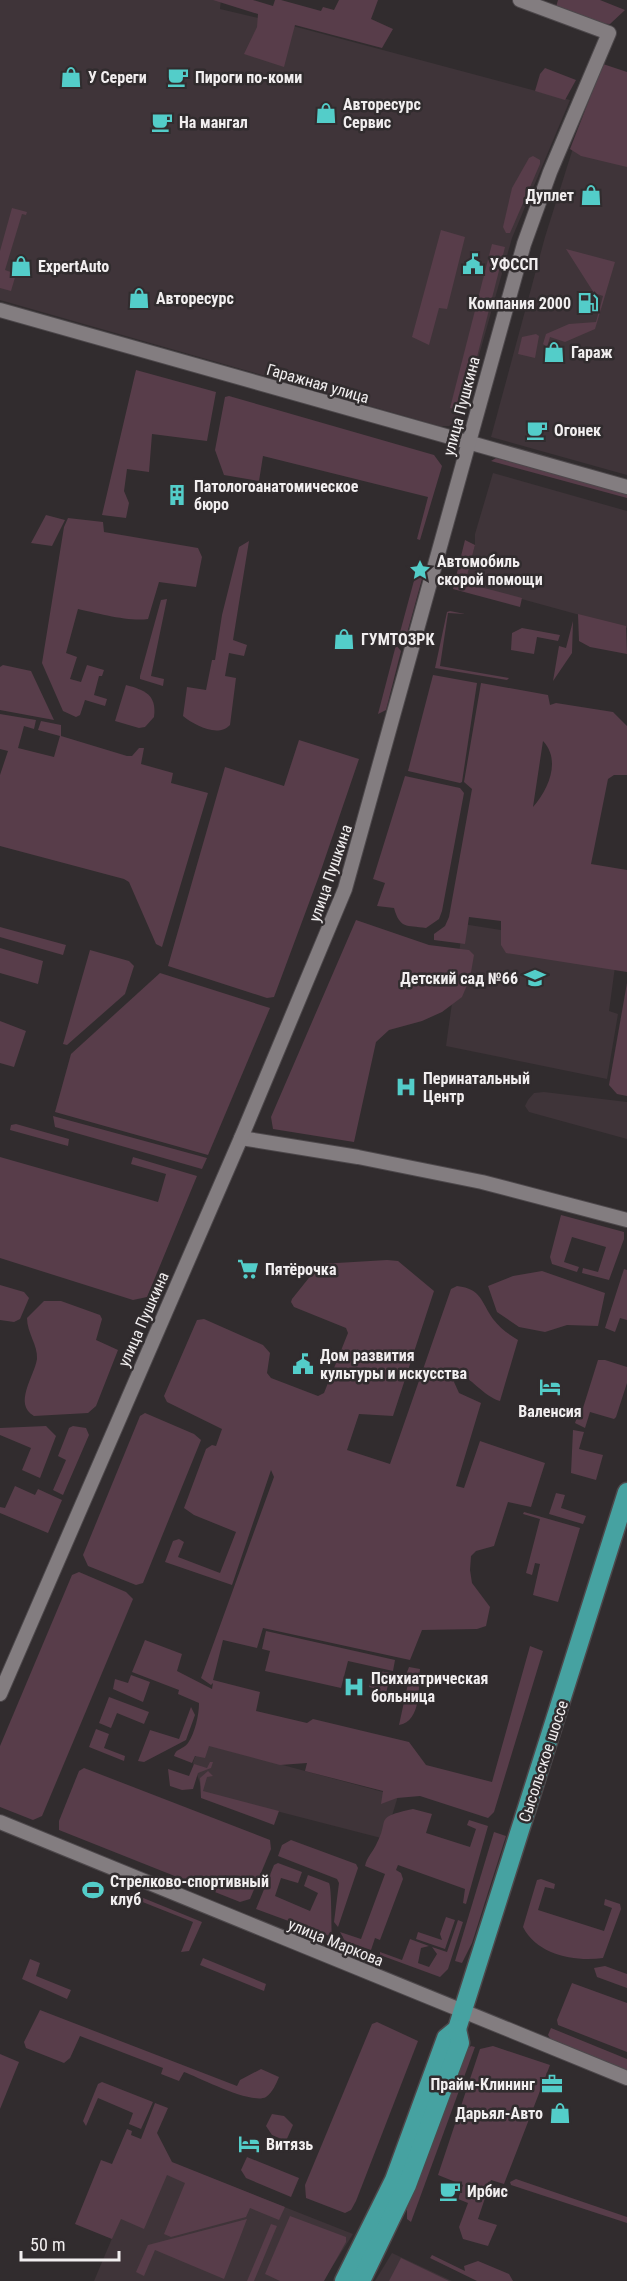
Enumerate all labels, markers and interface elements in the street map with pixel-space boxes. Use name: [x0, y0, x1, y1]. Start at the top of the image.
shop icon: У Сереги: [59, 65, 83, 89]
cafe icon: Пироги по-коми: [166, 65, 190, 89]
place label: У Сереги: [88, 68, 147, 87]
place label: Пироги по-коми: [195, 68, 302, 87]
place label: Авторесурс Сервис: [343, 95, 421, 132]
shop icon: Авторесурс Сервис: [314, 101, 338, 125]
cafe icon: На мангал: [150, 110, 174, 134]
place label: На мангал: [179, 113, 248, 132]
shop icon: Дуплет: [579, 183, 603, 207]
place label: Дуплет: [526, 186, 574, 205]
public building icon: УФССП: [461, 252, 485, 276]
shop icon: ExpertAuto: [9, 254, 33, 278]
place label: УФССП: [490, 255, 538, 274]
place label: ExpertAuto: [38, 257, 109, 276]
shop icon: Авторесурс: [127, 286, 151, 310]
place label: Авторесурс: [156, 289, 234, 308]
fuel station icon: Компания 2000: [576, 291, 600, 315]
place label: Компания 2000: [468, 294, 571, 313]
shop icon: Гараж: [542, 340, 566, 364]
place label: Гараж: [571, 343, 613, 362]
street label: улица Пушкина: [439, 354, 484, 458]
street label: Гаражная улица: [264, 360, 371, 407]
cafe icon: Огонек: [525, 418, 549, 442]
place label: Огонек: [554, 421, 601, 440]
place label: Патологоанатомическое бюро: [194, 477, 359, 514]
building icon: Патологоанатомическое бюро: [165, 483, 189, 507]
place label: Автомобиль скорой помощи: [437, 552, 543, 589]
place icon: Автомобиль скорой помощи: [408, 558, 432, 582]
shop icon: ГУМТОЗРК: [332, 627, 356, 651]
place label: ГУМТОЗРК: [361, 630, 435, 649]
street label: улица Пушкина: [305, 822, 356, 924]
school or university icon: Детский сад №66: [523, 966, 547, 990]
place label: Детский сад №66: [400, 969, 518, 988]
place label: Перинатальный Центр: [423, 1069, 530, 1106]
hospital icon: Перинатальный Центр: [394, 1075, 418, 1099]
supermarket icon: Пятёрочка: [236, 1257, 260, 1281]
place label: Пятёрочка: [265, 1260, 337, 1279]
street label: улица Пушкина: [114, 1269, 173, 1370]
place label: Дом развития культуры и искусства: [320, 1346, 467, 1383]
public building icon: Дом развития культуры и искусства: [291, 1352, 315, 1376]
hotel icon: Валенсия: [538, 1375, 562, 1399]
place label: Валенсия: [518, 1402, 582, 1421]
place label: Психиатрическая больница: [371, 1669, 488, 1706]
hospital icon: Психиатрическая больница: [342, 1675, 366, 1699]
street label: Сысольское шоссе: [515, 1698, 572, 1824]
place label: Стрелково-спортивный клуб: [110, 1872, 269, 1909]
sports icon: Стрелково-спортивный клуб: [81, 1878, 105, 1902]
street label: улица Маркова: [285, 1915, 386, 1970]
office icon: Прайм-Клининг: [540, 2072, 564, 2096]
place label: Прайм-Клининг: [430, 2075, 535, 2094]
shop icon: Дарьял-Авто: [548, 2101, 572, 2125]
place label: Дарьял-Авто: [455, 2104, 543, 2123]
hotel icon: Витязь: [237, 2132, 261, 2156]
place label: Витязь: [266, 2135, 313, 2154]
cafe icon: Ирбис: [438, 2179, 462, 2203]
place label: Ирбис: [467, 2182, 508, 2201]
scale bar: [21, 2224, 118, 2262]
text: 50 m: [30, 2234, 65, 2255]

